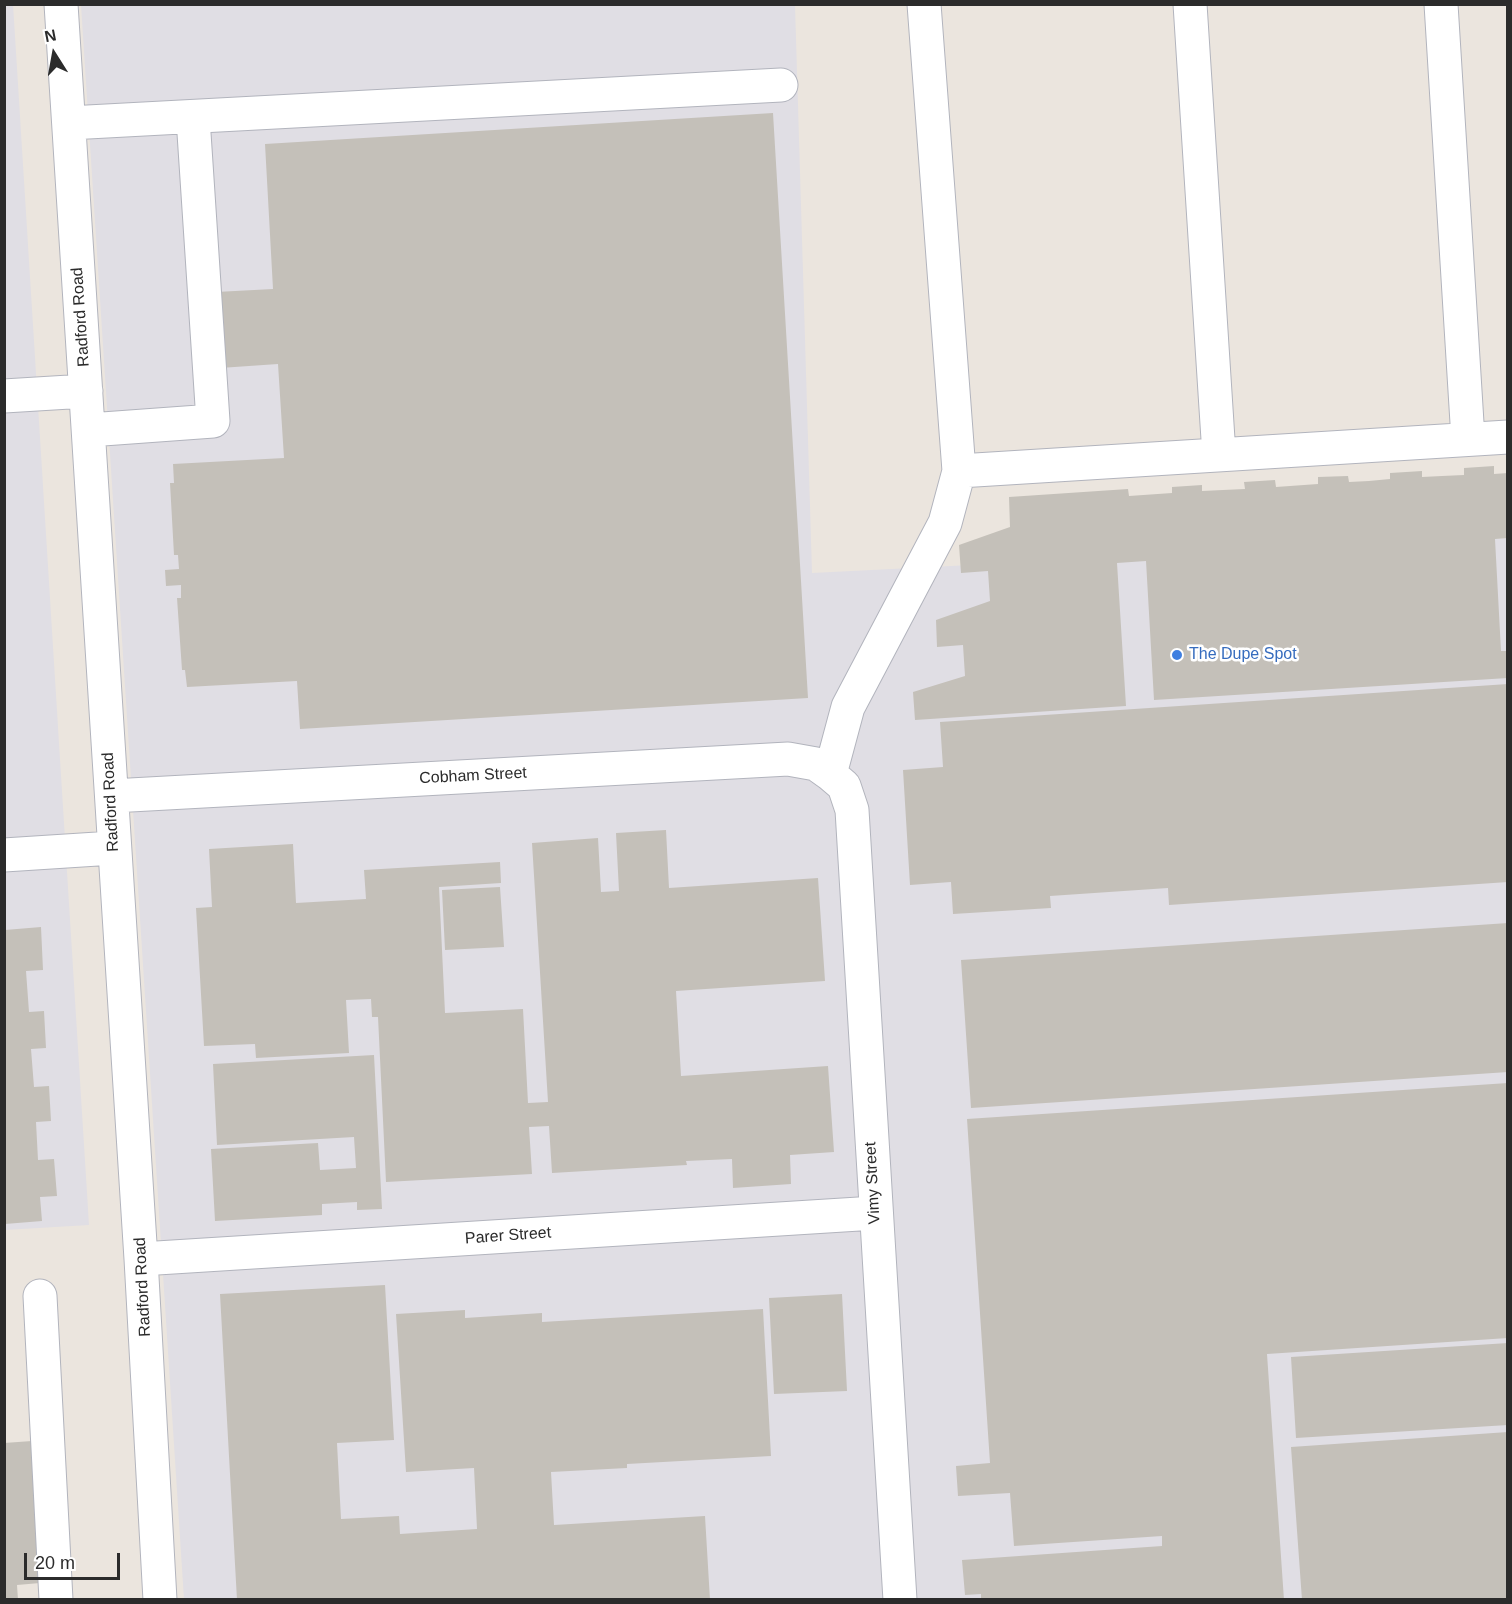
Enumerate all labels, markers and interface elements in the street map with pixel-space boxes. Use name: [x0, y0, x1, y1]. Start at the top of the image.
north arrow: [24, 24, 84, 84]
text: N: [43, 26, 58, 45]
street label: Radford Road: [68, 267, 94, 367]
place label: The Dupe Spot: [1189, 645, 1297, 665]
marker: The Dupe Spot: [1170, 648, 1184, 662]
street label: Radford Road: [99, 752, 123, 852]
street label: Cobham Street: [419, 764, 527, 788]
street label: Vimy Street: [861, 1141, 885, 1225]
street label: Parer Street: [464, 1223, 552, 1249]
street label: Radford Road: [131, 1237, 155, 1337]
scale bar: [27, 1541, 123, 1579]
text: 20 m: [35, 1553, 75, 1573]

